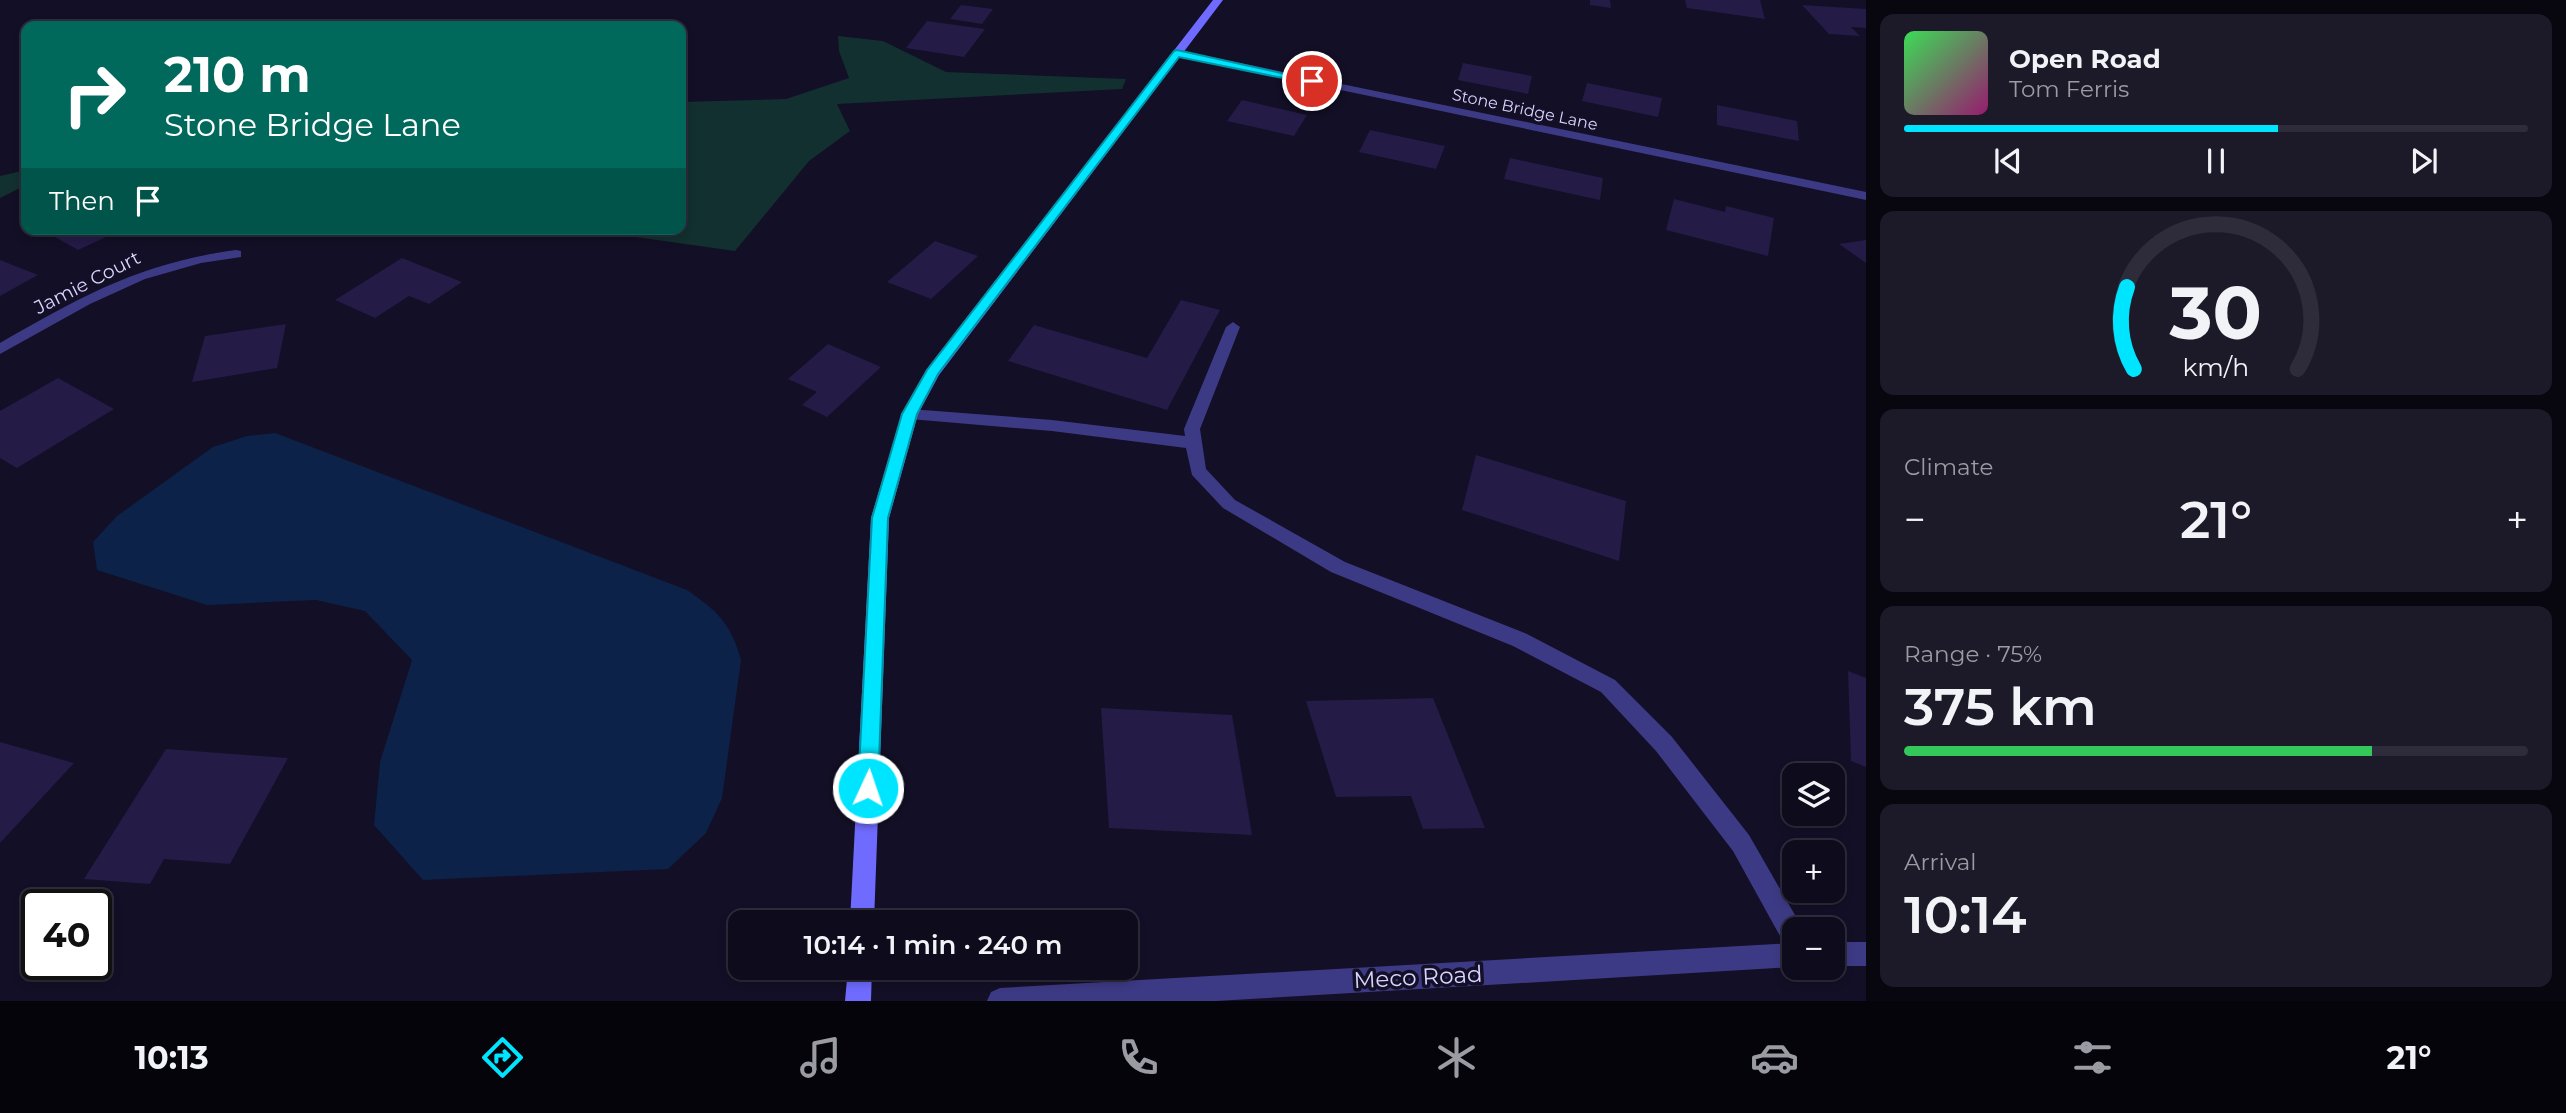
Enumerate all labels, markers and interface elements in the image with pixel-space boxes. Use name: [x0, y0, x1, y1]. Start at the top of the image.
text: Open Road: [2009, 43, 2161, 75]
text: 210 m: [164, 45, 311, 104]
icon: right: [49, 49, 140, 140]
pin: [1282, 51, 1342, 111]
icon: arrive: [1293, 62, 1331, 100]
text: Tom Ferris: [2009, 75, 2129, 103]
street label: Stone Bridge Lane: [1450, 85, 1599, 134]
text: Stone Bridge Lane: [164, 105, 461, 144]
icon: previous: [1989, 142, 2027, 180]
icon: pause: [2197, 142, 2235, 180]
icon: next: [2405, 142, 2443, 180]
icon: arrive: [129, 182, 167, 220]
text: Then: [49, 185, 115, 217]
street label: Jamie Court: [30, 246, 144, 319]
text: 30: [2169, 270, 2262, 358]
text: km/h: [2183, 352, 2249, 382]
text: Climate: [1904, 453, 1993, 481]
text: 21°: [2180, 488, 2252, 551]
text: −: [1904, 496, 1926, 543]
text: +: [2506, 496, 2528, 543]
text: Range · 75%: [1904, 640, 2042, 668]
text: 375 km: [1904, 675, 2097, 738]
position arrow: [831, 751, 905, 825]
map controls: [1782, 763, 1845, 980]
button: layers: [1782, 763, 1845, 826]
button: +: [1782, 840, 1845, 903]
text: Arrival: [1904, 848, 1977, 876]
text: 10:14: [1904, 883, 2027, 946]
speed limit sign: 40: [21, 889, 112, 980]
button: −: [1782, 917, 1845, 980]
text: 10:14 · 1 min · 240 m: [803, 929, 1063, 961]
street label: Meco Road: [1353, 960, 1483, 994]
icon: directions: [478, 1033, 527, 1082]
icon: music: [796, 1033, 845, 1082]
icon: phone: [1114, 1033, 1163, 1082]
icon: climate: [1432, 1033, 1481, 1082]
icon: car: [1750, 1033, 1799, 1082]
icon: filters: [2068, 1033, 2117, 1082]
text: 10:13: [135, 1038, 209, 1077]
text: 21°: [2387, 1038, 2431, 1077]

